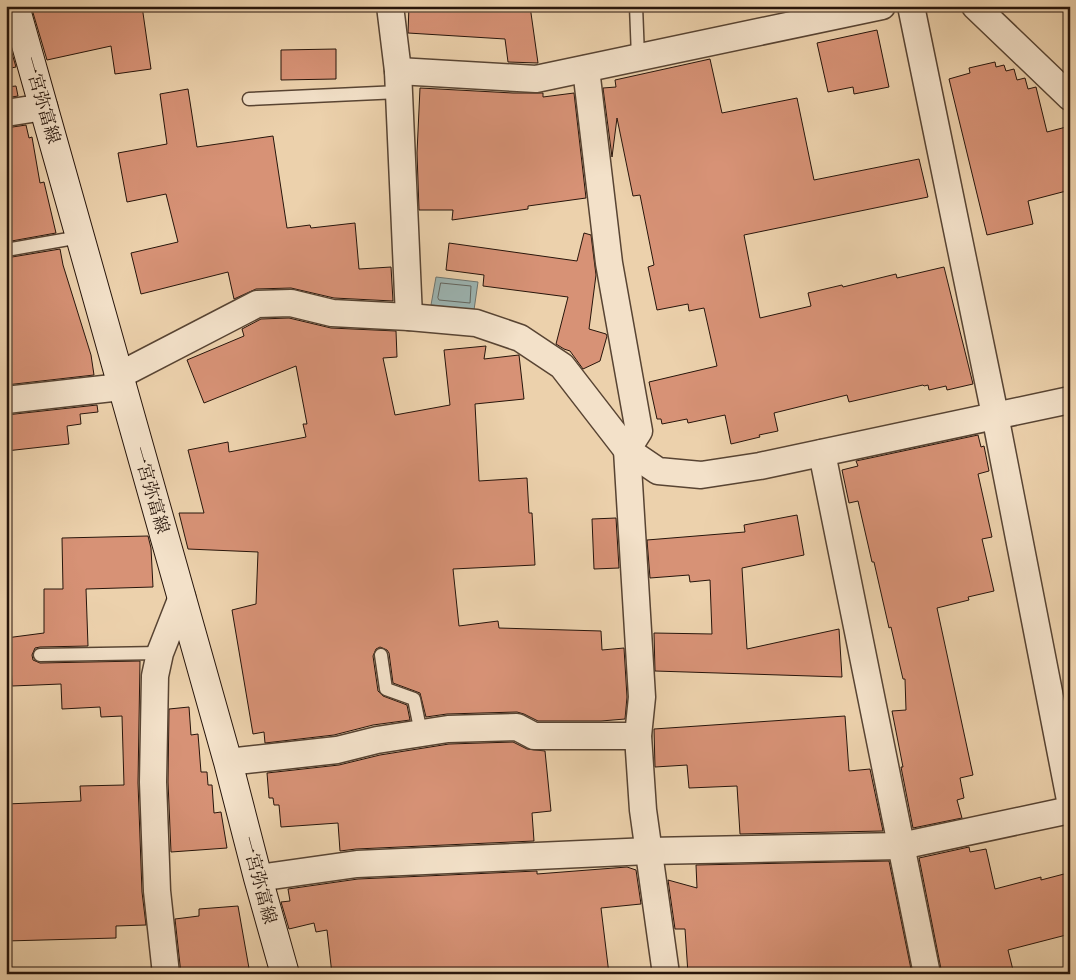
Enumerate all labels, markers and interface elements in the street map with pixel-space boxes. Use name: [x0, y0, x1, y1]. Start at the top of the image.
street label: 一宮弥富線: [17, 53, 66, 147]
street label: 一宮弥富線: [126, 443, 175, 537]
street label: 一宮弥富線: [235, 833, 282, 927]

